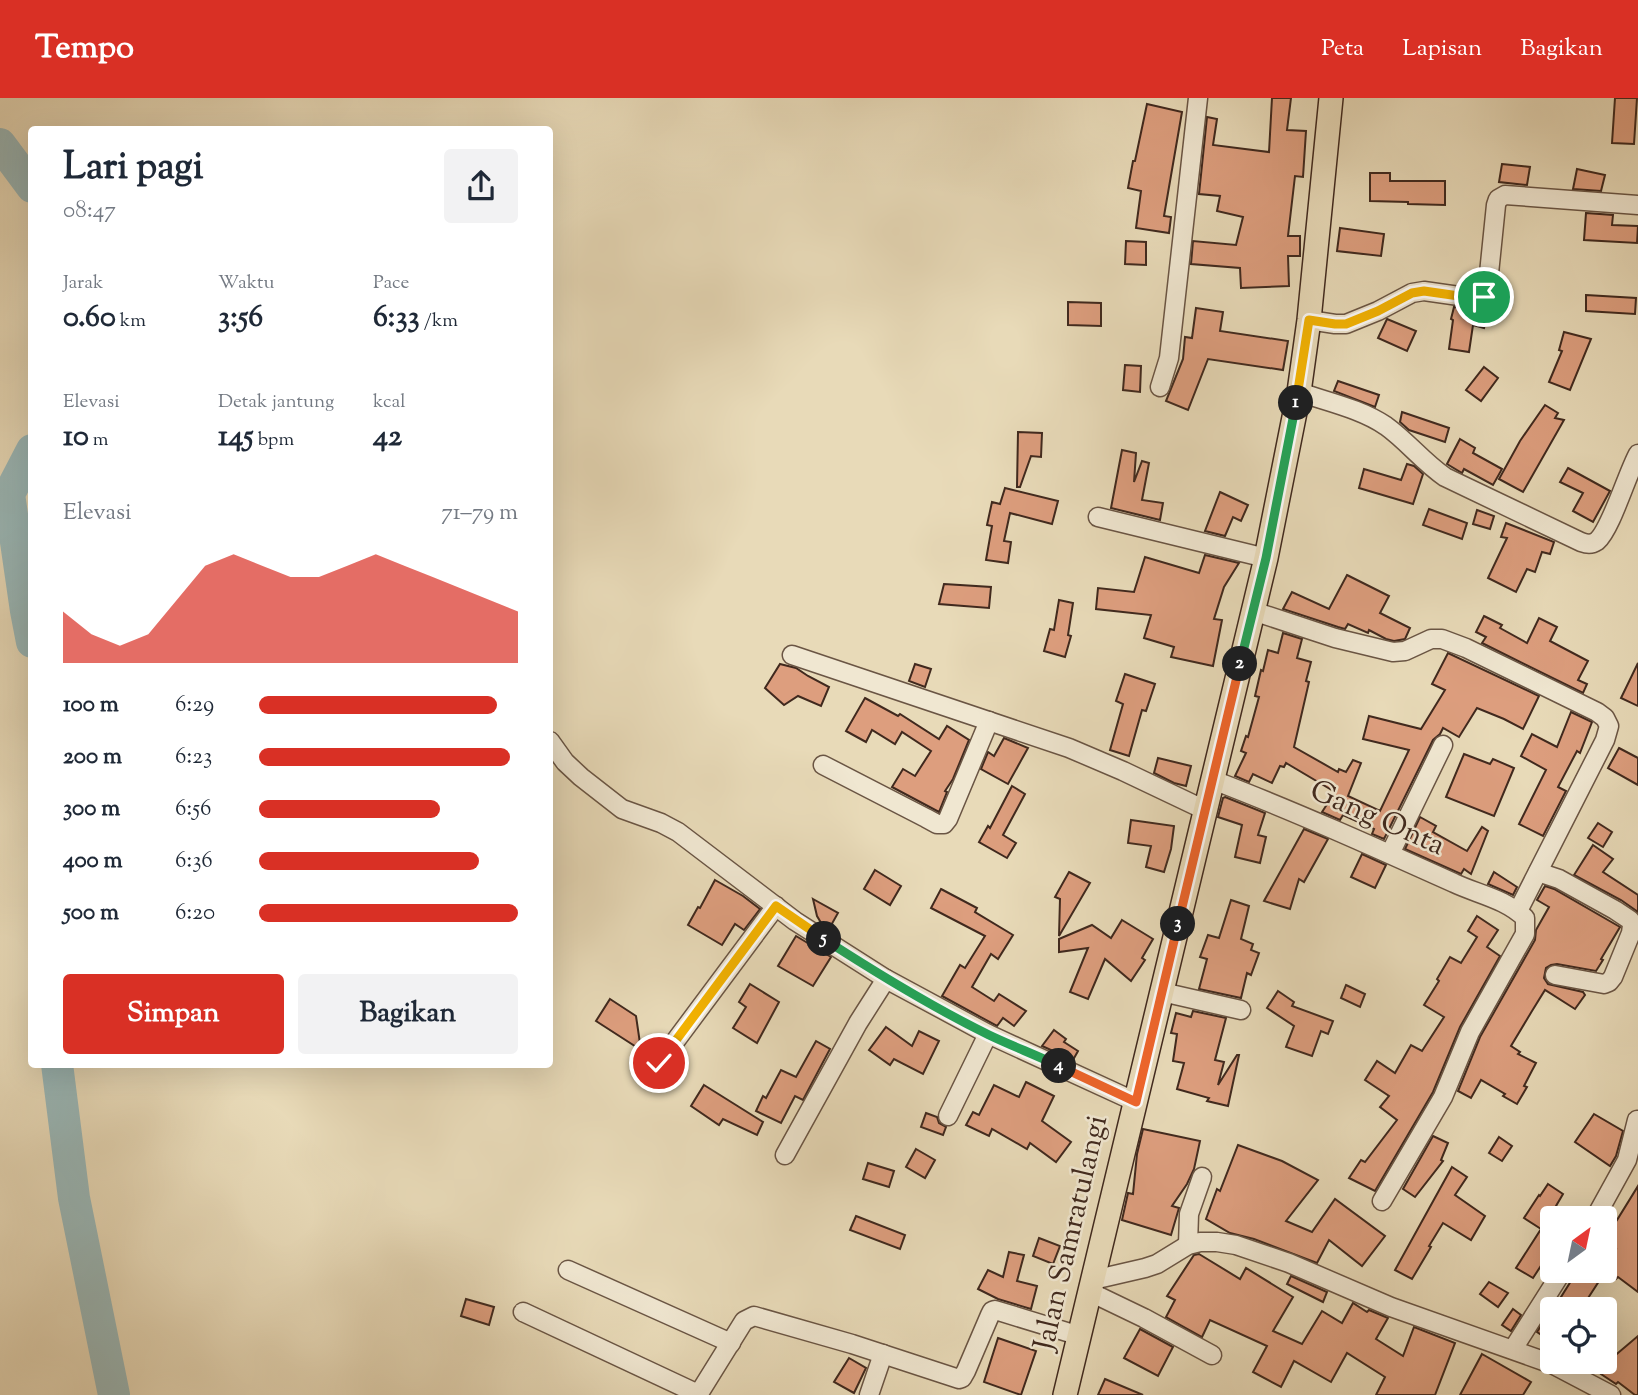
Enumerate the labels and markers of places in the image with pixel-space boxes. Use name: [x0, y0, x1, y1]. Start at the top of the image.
pin: [1454, 267, 1514, 327]
pin: 1: [1278, 386, 1314, 420]
pin: 2: [1222, 646, 1258, 682]
pin: 3: [1160, 906, 1196, 942]
pin: 5: [806, 922, 842, 956]
pin: [629, 1033, 689, 1093]
pin: 4: [1042, 1048, 1076, 1084]

